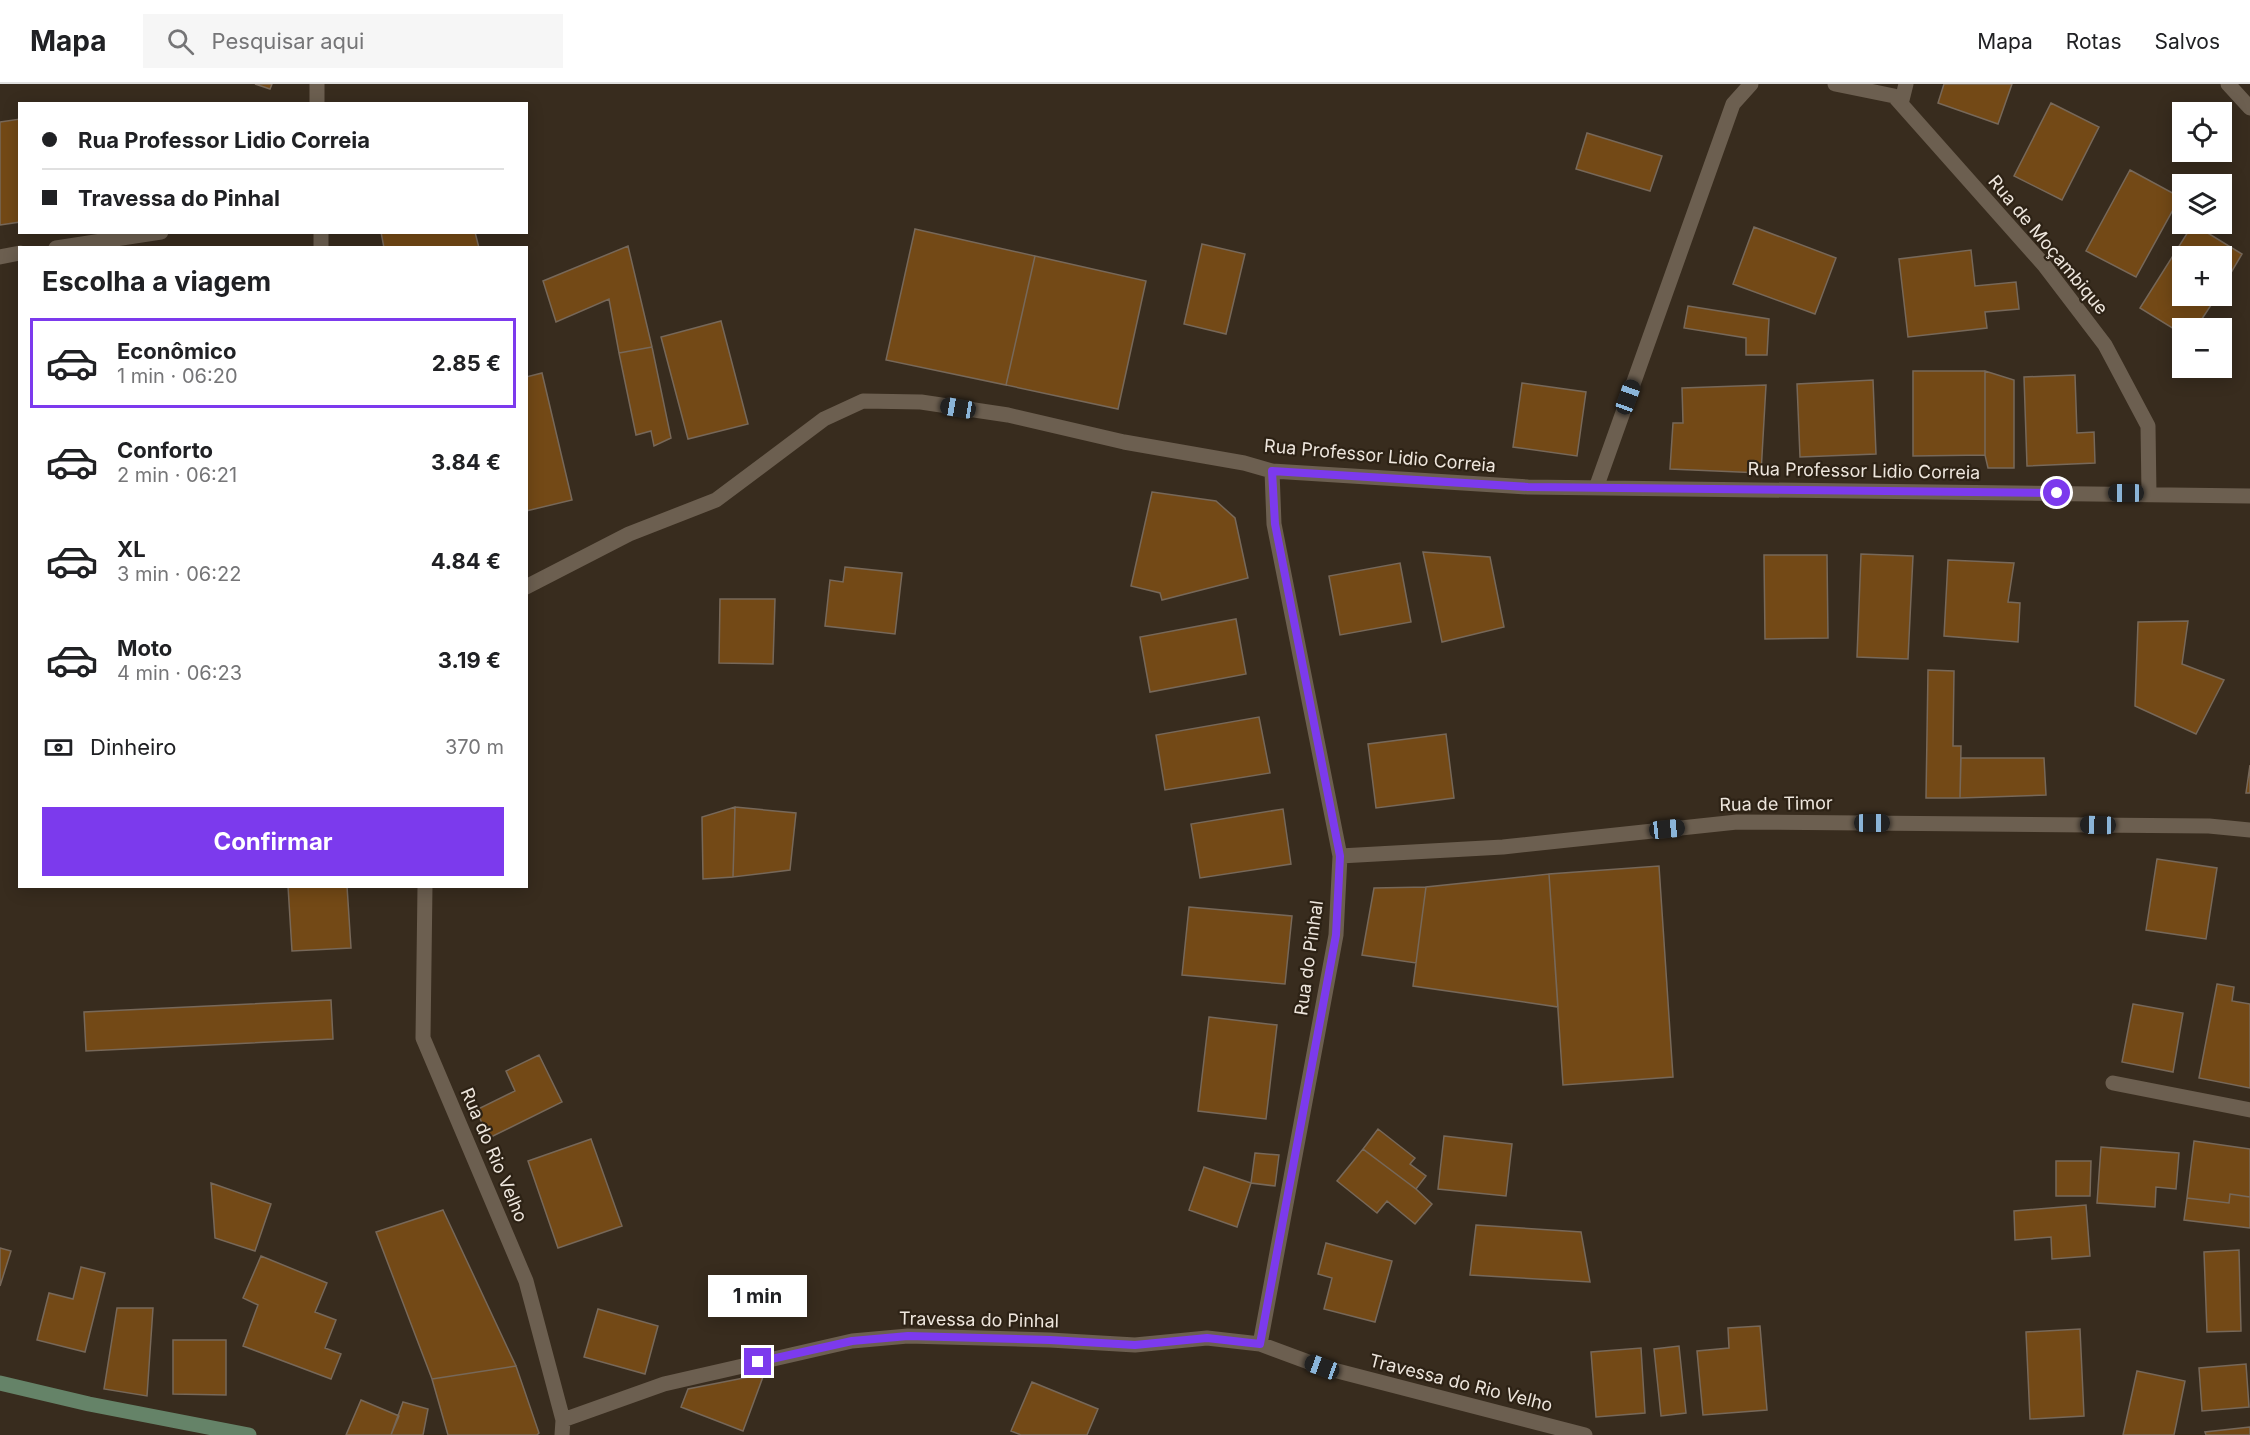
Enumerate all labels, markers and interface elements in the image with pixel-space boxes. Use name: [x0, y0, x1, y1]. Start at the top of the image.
search box: [143, 14, 563, 68]
text: Mapa: [30, 24, 107, 58]
icon: search: [164, 25, 197, 58]
text: Pesquisar aqui: [212, 28, 364, 54]
text: Mapa: [1977, 29, 2033, 54]
text: Rotas: [2066, 29, 2121, 54]
text: Salvos: [2154, 29, 2220, 54]
map controls: [2172, 102, 2232, 378]
button: locate: [2172, 102, 2232, 162]
text: Rua Professor Lidio Correia: [78, 127, 370, 153]
street label: Rua de Moçambique: [1984, 171, 2113, 318]
button: layers: [2172, 174, 2232, 234]
text: Travessa do Pinhal: [78, 185, 280, 211]
button: +: [2172, 246, 2232, 306]
text: Escolha a viagem: [42, 265, 271, 298]
button: −: [2172, 318, 2232, 378]
icon: car: [45, 336, 99, 390]
text: Econômico: [117, 338, 236, 364]
text: 2.85 €: [432, 350, 501, 376]
text: 1 min · 06:20: [117, 364, 238, 388]
car: [1613, 377, 1643, 417]
car: [939, 396, 977, 420]
icon: car: [45, 435, 99, 489]
street label: Rua Professor Lidio Correia: [1263, 435, 1497, 476]
text: Conforto: [117, 437, 213, 463]
text: 3.84 €: [431, 449, 501, 475]
street label: Rua Professor Lidio Correia: [1748, 458, 1980, 483]
text: 2 min · 06:21: [117, 463, 237, 487]
route start: [2043, 479, 2070, 506]
car: [2108, 484, 2144, 502]
icon: car: [45, 534, 99, 588]
text: XL: [117, 536, 146, 562]
text: 4.84 €: [431, 548, 501, 574]
text: 3 min · 06:22: [117, 562, 241, 586]
icon: car: [45, 633, 99, 687]
text: Moto: [117, 635, 172, 661]
text: 3.19 €: [438, 647, 501, 673]
text: 4 min · 06:23: [117, 661, 242, 685]
icon: cash: [42, 731, 75, 764]
text: Dinheiro: [90, 734, 176, 760]
text: 370 m: [445, 735, 504, 759]
street label: Rua de Timor: [1719, 792, 1833, 815]
button: Confirmar: [42, 807, 504, 876]
car: [1854, 814, 1890, 832]
car: [2080, 816, 2116, 834]
car: [1648, 818, 1686, 840]
street label: Rua do Pinhal: [1290, 899, 1327, 1017]
street label: Rua do Rio Velho: [457, 1084, 532, 1225]
callout: 1 min: [708, 1275, 807, 1317]
text: 1 min: [733, 1284, 782, 1308]
street label: Travessa do Pinhal: [899, 1308, 1059, 1331]
route end: [744, 1348, 771, 1375]
street label: Travessa do Rio Velho: [1367, 1350, 1555, 1415]
car: [1302, 1352, 1342, 1382]

